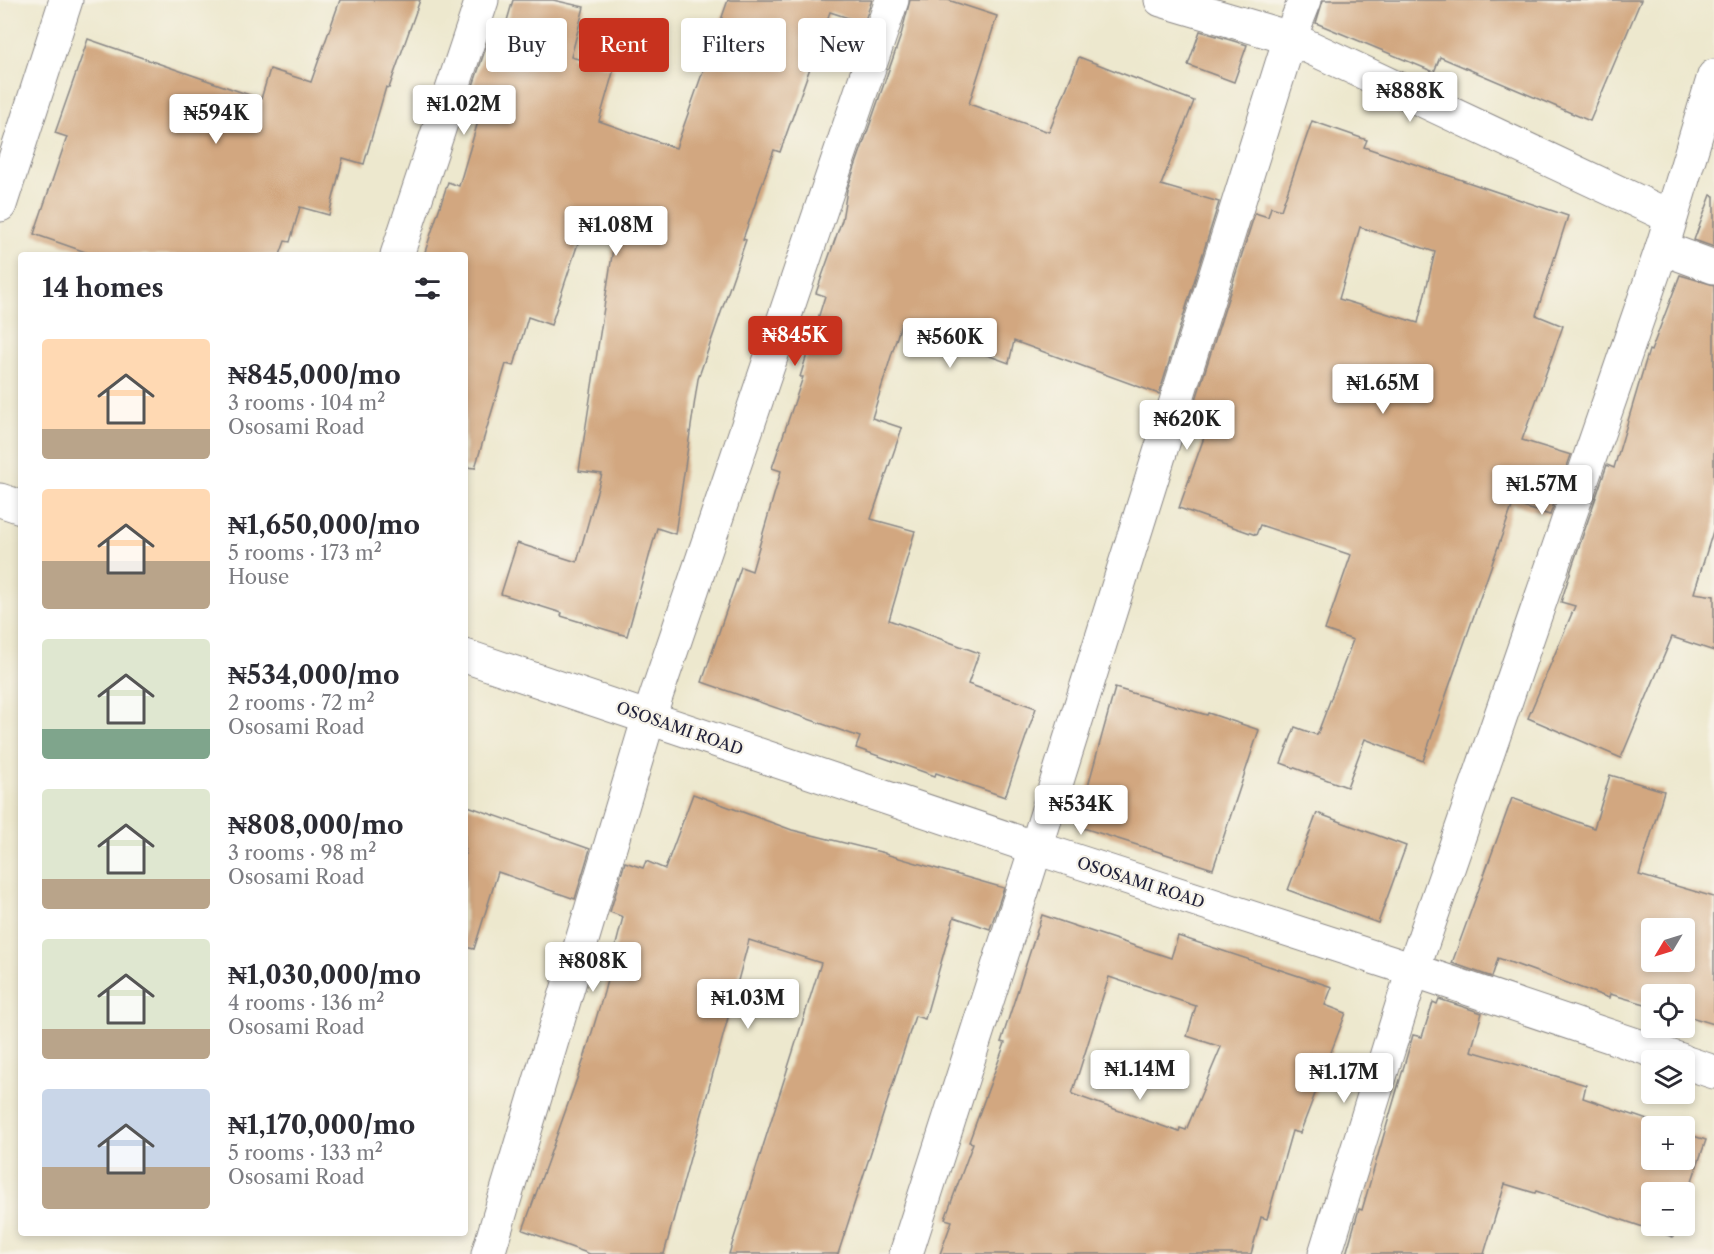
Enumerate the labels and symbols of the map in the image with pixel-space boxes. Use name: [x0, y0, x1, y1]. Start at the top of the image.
pin: ₦888K: [1368, 72, 1452, 123]
pin: ₦1.02M: [415, 85, 513, 136]
pin: ₦594K: [174, 94, 258, 145]
pin: ₦1.08M: [567, 206, 665, 257]
pin: ₦845K: [753, 316, 837, 367]
pin: ₦560K: [908, 318, 992, 369]
pin: ₦1.65M: [1334, 364, 1432, 415]
pin: ₦620K: [1145, 400, 1229, 451]
pin: ₦1.57M: [1493, 465, 1591, 516]
street label: OSOSAMI ROAD: [614, 697, 746, 759]
pin: ₦534K: [1039, 785, 1123, 836]
street label: OSOSAMI ROAD: [1075, 852, 1207, 912]
north arrow: [1641, 918, 1695, 972]
pin: ₦808K: [551, 942, 635, 993]
pin: ₦1.03M: [699, 979, 797, 1030]
pin: ₦1.14M: [1091, 1050, 1189, 1101]
pin: ₦1.17M: [1295, 1053, 1393, 1104]

